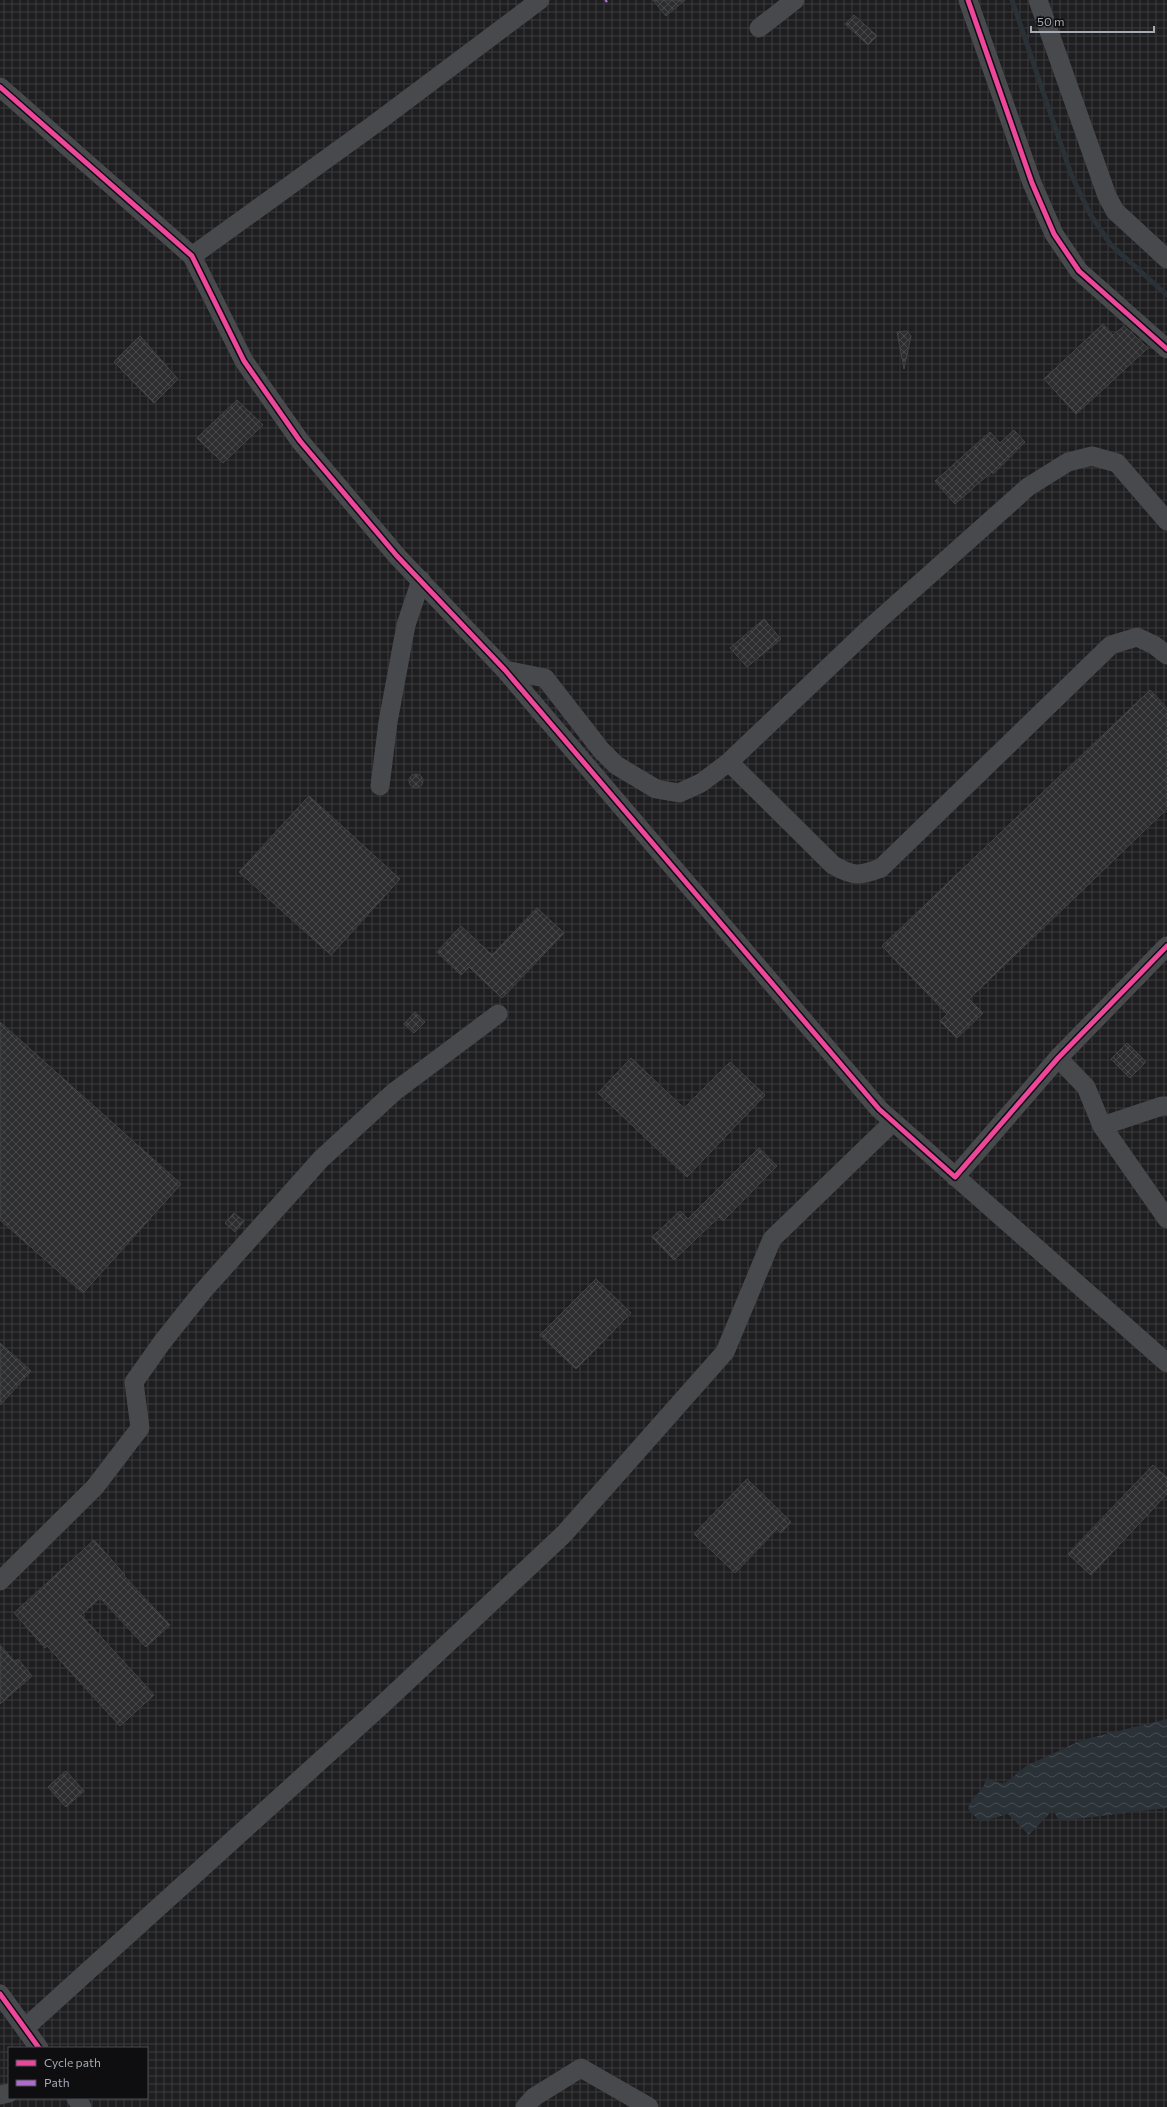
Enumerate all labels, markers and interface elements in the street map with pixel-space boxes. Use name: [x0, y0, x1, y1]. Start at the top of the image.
scale bar: [1031, 8, 1154, 34]
text: 50 m: [1037, 14, 1065, 28]
legend: [8, 2047, 148, 2099]
text: Cycle path: [44, 2055, 101, 2069]
text: Path: [44, 2075, 70, 2089]

